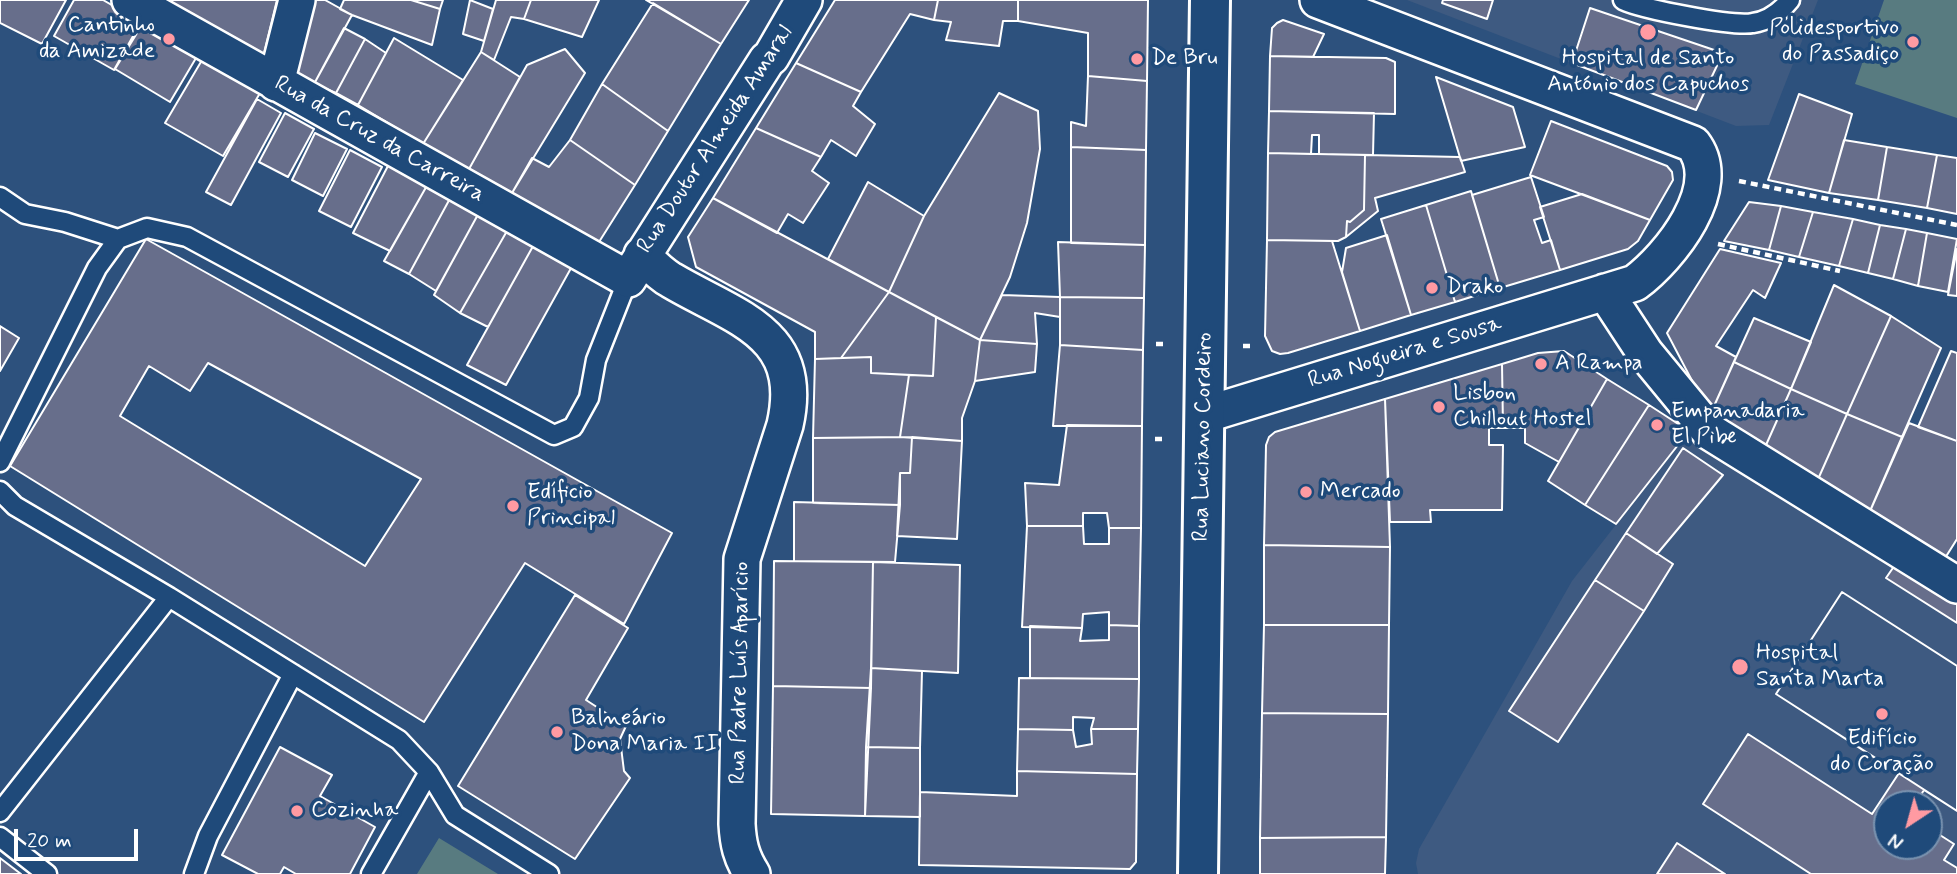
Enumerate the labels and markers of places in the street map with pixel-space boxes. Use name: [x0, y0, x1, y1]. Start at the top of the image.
place label: Cantinho da Amizade: [39, 12, 155, 66]
place label: Polidesportivo do Passadiço: [1769, 15, 1899, 69]
marker: Hospital de Santo António dos Capuchos: [1638, 22, 1658, 42]
marker: Cantinho da Amizade: [161, 31, 177, 47]
marker: Polidesportivo do Passadiço: [1905, 34, 1921, 50]
place label: De Bru: [1151, 45, 1218, 73]
place label: Hospital de Santo António dos Capuchos: [1547, 45, 1749, 99]
marker: De Bru: [1129, 51, 1145, 67]
place label: Drako: [1446, 274, 1503, 302]
marker: Drako: [1424, 280, 1440, 296]
place label: A Rampa: [1555, 350, 1643, 378]
marker: A Rampa: [1533, 356, 1549, 372]
place label: Lisbon Chillout Hostel: [1453, 380, 1591, 434]
place label: Empanadaria El Pibe: [1671, 398, 1804, 452]
marker: Lisbon Chillout Hostel: [1431, 399, 1447, 415]
marker: Empanadaria El Pibe: [1649, 417, 1665, 433]
place label: Mercado: [1320, 478, 1401, 506]
place label: Edíficio Principal: [527, 479, 615, 533]
marker: Mercado: [1298, 484, 1314, 500]
marker: Edíficio Principal: [505, 498, 521, 514]
place label: Hospital Santa Marta: [1756, 640, 1884, 694]
marker: Hospital Santa Marta: [1730, 657, 1750, 677]
place label: Balneário Dona Maria II: [571, 705, 719, 759]
marker: Edifício do Coração: [1874, 706, 1890, 722]
marker: Balneário Dona Maria II: [549, 724, 565, 740]
place label: Edifício do Coração: [1830, 725, 1934, 779]
place label: Cozinha: [311, 797, 398, 825]
marker: Cozinha: [289, 803, 305, 819]

